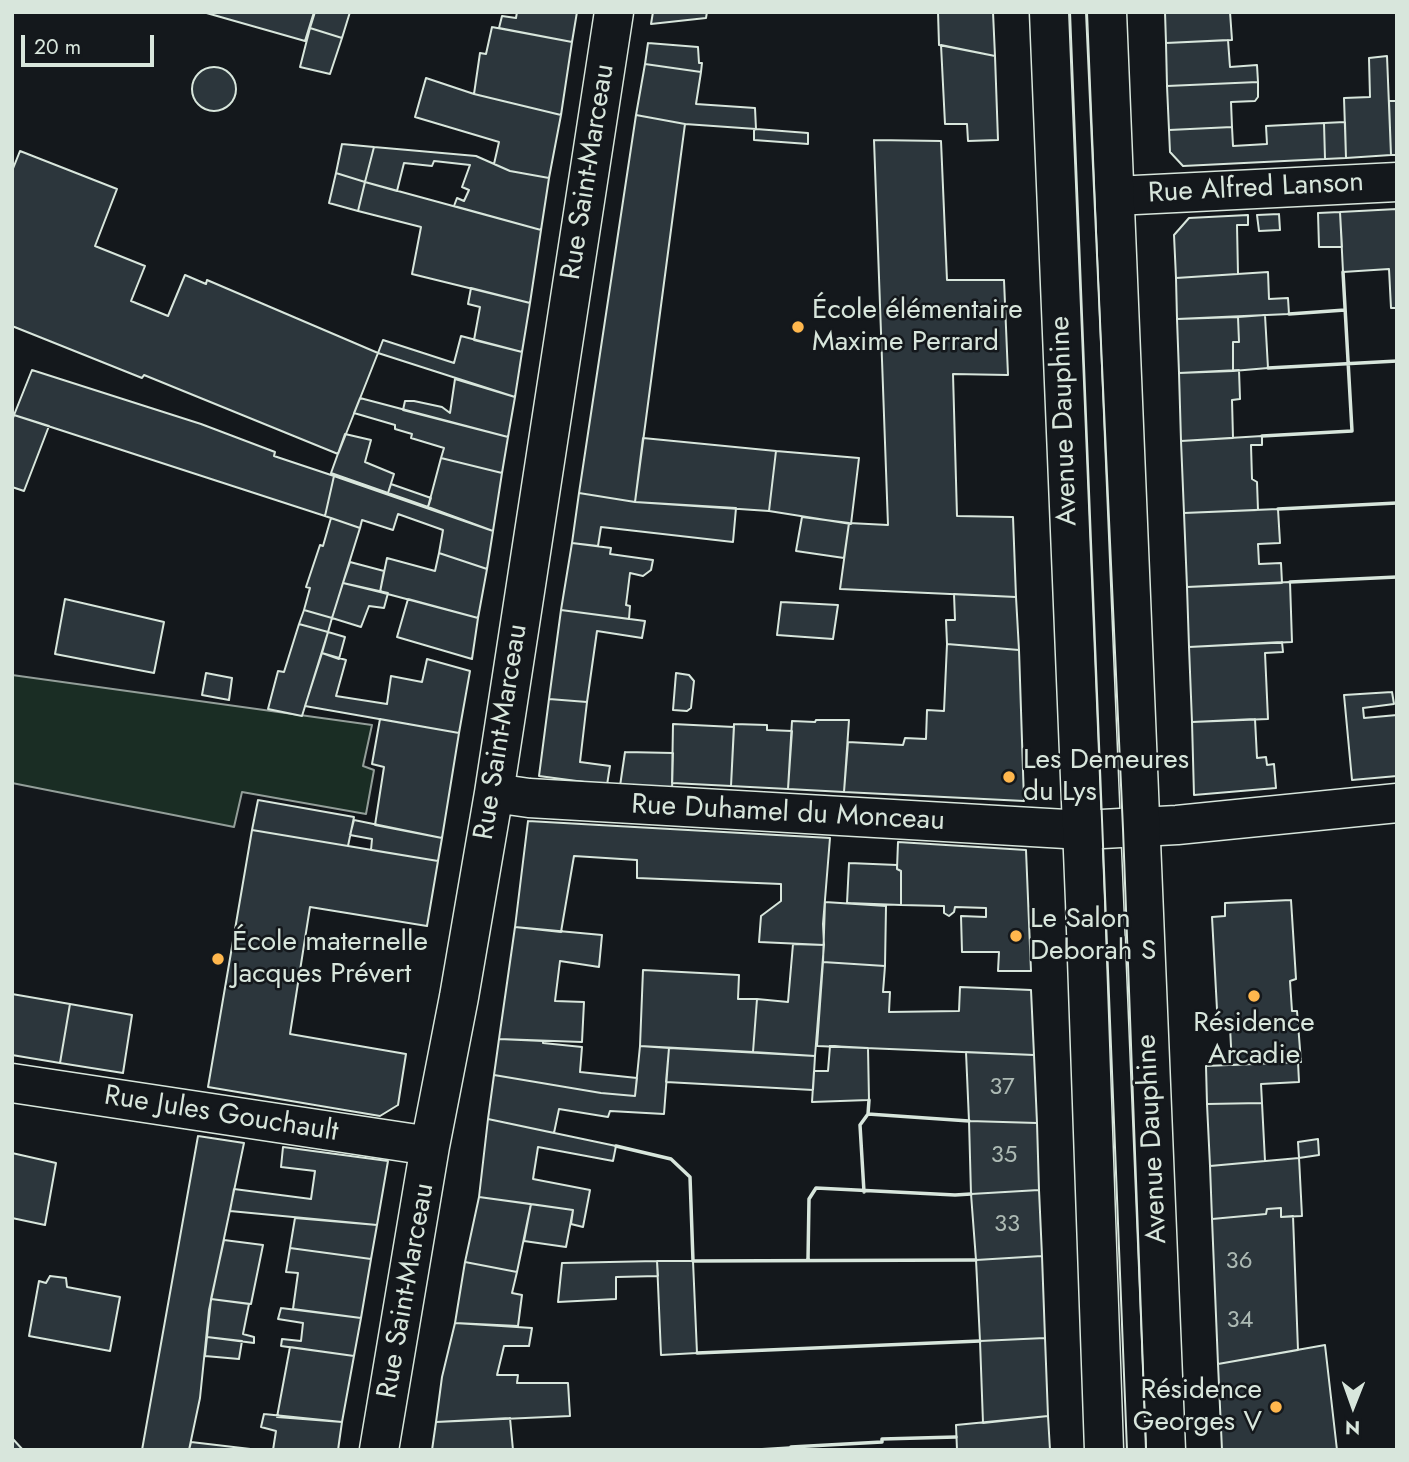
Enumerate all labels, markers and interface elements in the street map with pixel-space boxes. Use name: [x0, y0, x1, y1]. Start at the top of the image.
scale bar: [24, 21, 158, 65]
text: 20 m: [34, 32, 81, 62]
street label: Rue Saint-Marceau: [555, 62, 623, 282]
street label: Rue Alfred Lanson: [1147, 167, 1365, 211]
place label: École élémentaire Maxime Perrard: [812, 294, 1023, 360]
street label: Avenue Dauphine: [1045, 316, 1085, 526]
marker: École élémentaire Maxime Perrard: [790, 319, 806, 335]
street label: Rue Saint-Marceau: [468, 622, 536, 842]
place label: Les Demeures du Lys: [1023, 744, 1189, 810]
marker: Les Demeures du Lys: [1001, 769, 1017, 785]
street label: Rue Duhamel du Monceau: [630, 789, 946, 839]
place label: Le Salon Deborah S: [1030, 903, 1156, 969]
place label: École maternelle Jacques Prévert: [232, 926, 428, 992]
marker: Le Salon Deborah S: [1008, 928, 1024, 944]
marker: École maternelle Jacques Prévert: [210, 951, 226, 967]
marker: Résidence Arcadie: [1246, 988, 1262, 1004]
place label: Résidence Arcadie: [1193, 1007, 1315, 1073]
street label: Avenue Dauphine: [1131, 1033, 1175, 1245]
house number: 37: [989, 1074, 1015, 1102]
street label: Rue Jules Gouchault: [102, 1080, 340, 1150]
house number: 35: [991, 1142, 1017, 1170]
street label: Rue Saint-Marceau: [372, 1181, 442, 1401]
house number: 33: [994, 1211, 1020, 1239]
house number: 36: [1226, 1248, 1252, 1276]
house number: 34: [1226, 1307, 1254, 1335]
north arrow: [1318, 1371, 1388, 1441]
place label: Résidence Georges V: [1133, 1374, 1262, 1440]
marker: Résidence Georges V: [1268, 1399, 1284, 1415]
text: N: [1345, 1414, 1360, 1441]

